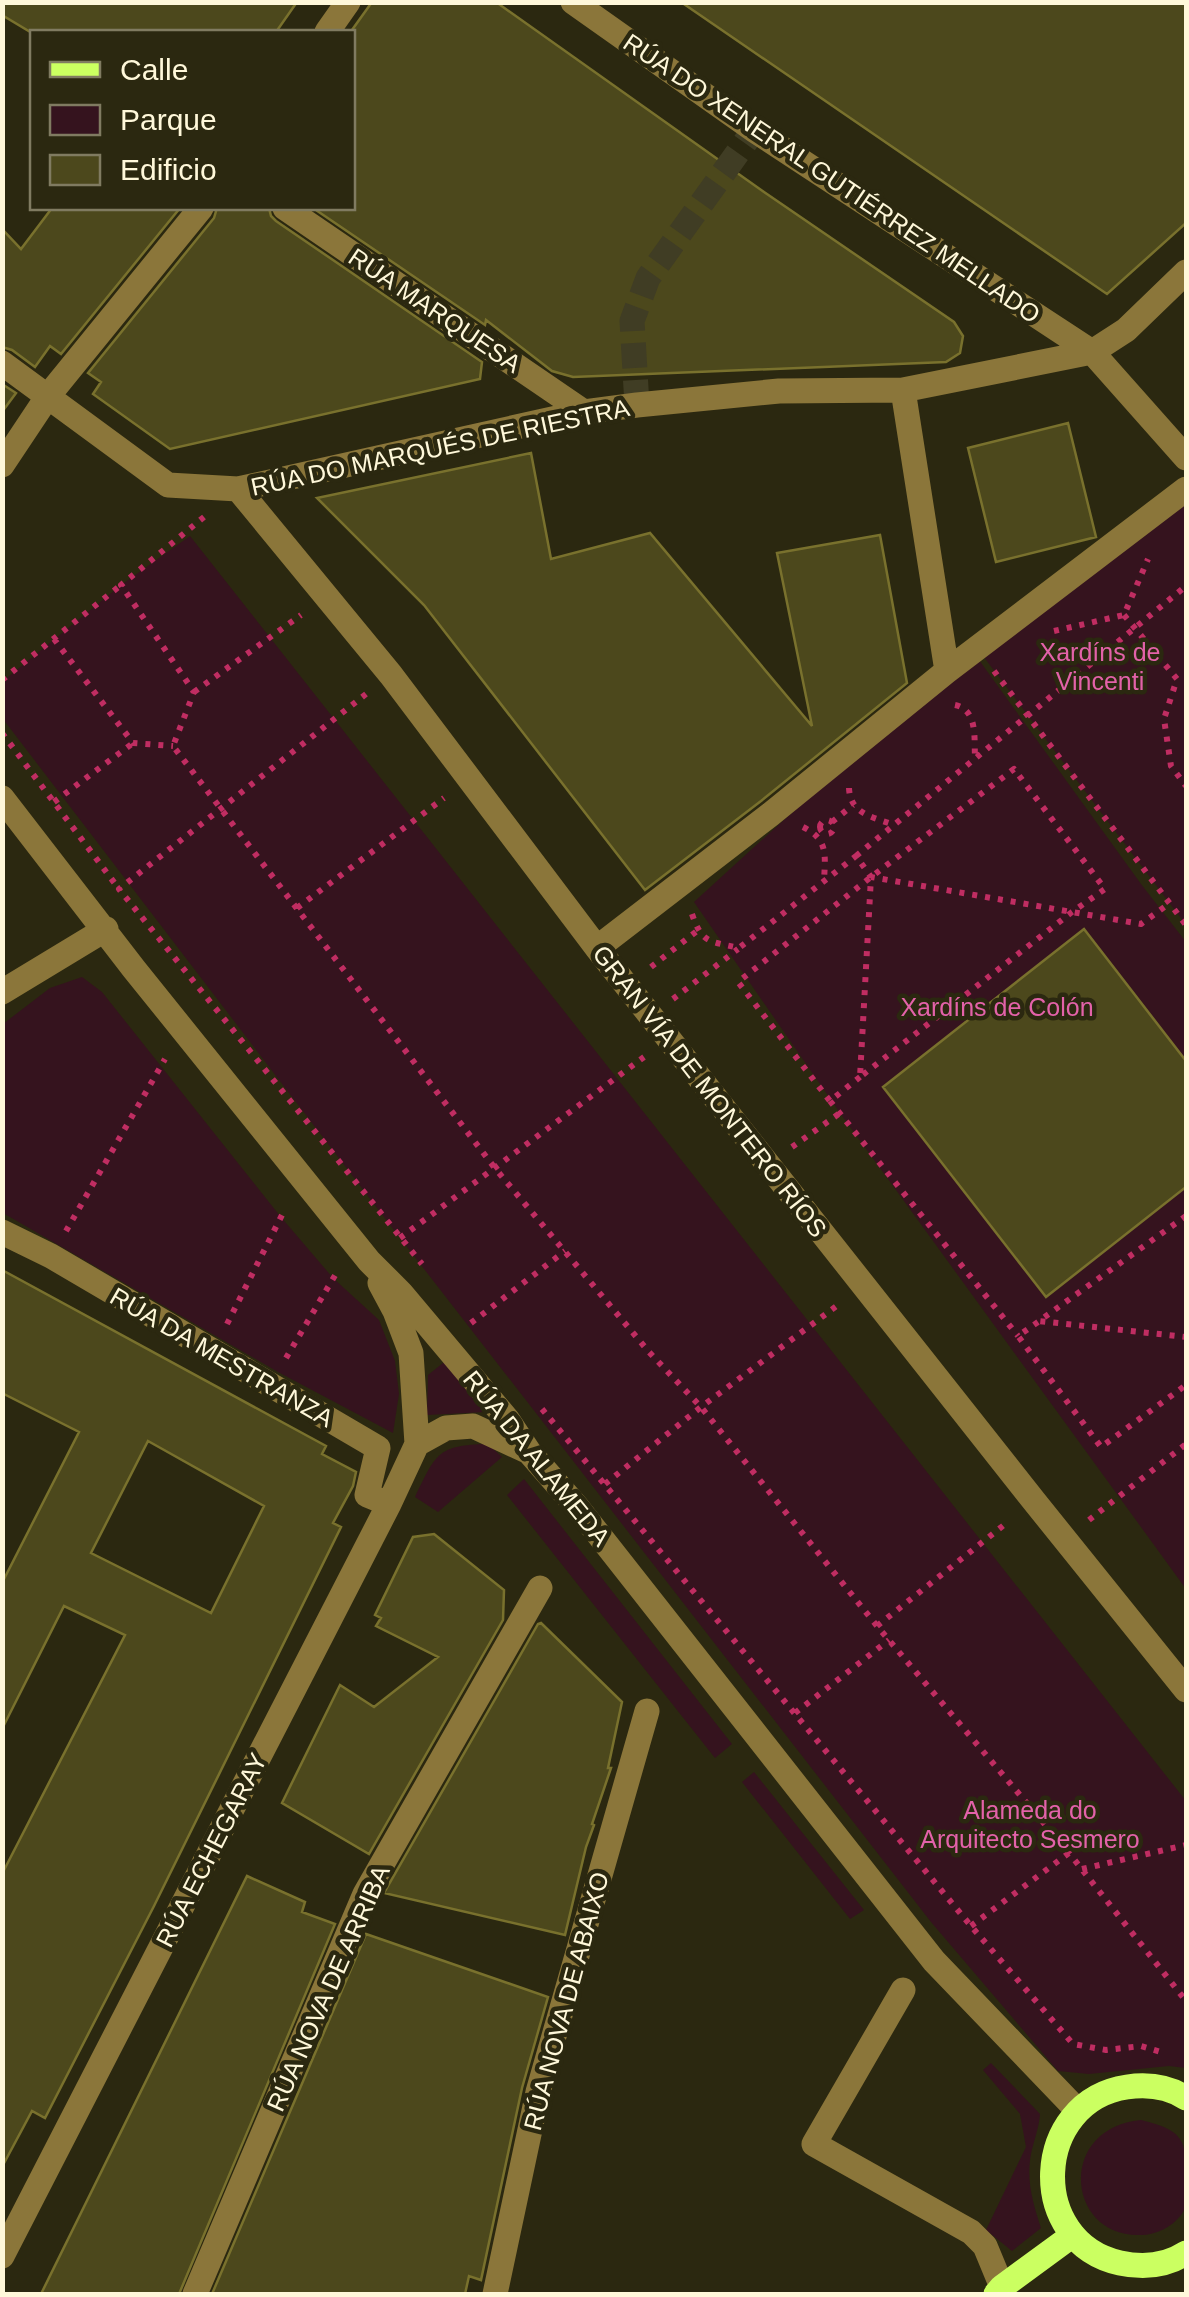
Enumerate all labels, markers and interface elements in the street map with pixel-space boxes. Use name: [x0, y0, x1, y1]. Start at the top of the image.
street label: RÚA DO XENERAL GUTIÉRREZ MELLADO: [618, 28, 1046, 328]
legend: [30, 30, 355, 210]
text: Calle: [120, 53, 188, 86]
text: Parque: [120, 103, 217, 136]
text: Edificio: [120, 153, 217, 186]
street label: RÚA MARQUESA: [344, 242, 527, 378]
street label: RÚA DO MARQUÉS DE RIESTRA: [248, 393, 632, 501]
park label: Xardíns de Vincenti: [1040, 638, 1160, 695]
street label: GRAN VÍA DE MONTERO RÍOS: [587, 940, 833, 1242]
park label: Xardíns de Colón: [900, 993, 1094, 1021]
street label: RÚA DA MESTRANZA: [106, 1282, 339, 1432]
street label: RÚA DA ALAMEDA: [458, 1365, 616, 1551]
street label: RÚA ECHEGARAY: [150, 1748, 272, 1951]
park label: Alameda do Arquitecto Sesmero: [920, 1796, 1140, 1853]
street label: RÚA NOVA DE ARRIBA: [261, 1860, 395, 2115]
street label: RÚA NOVA DE ABAIXO: [518, 1869, 614, 2133]

